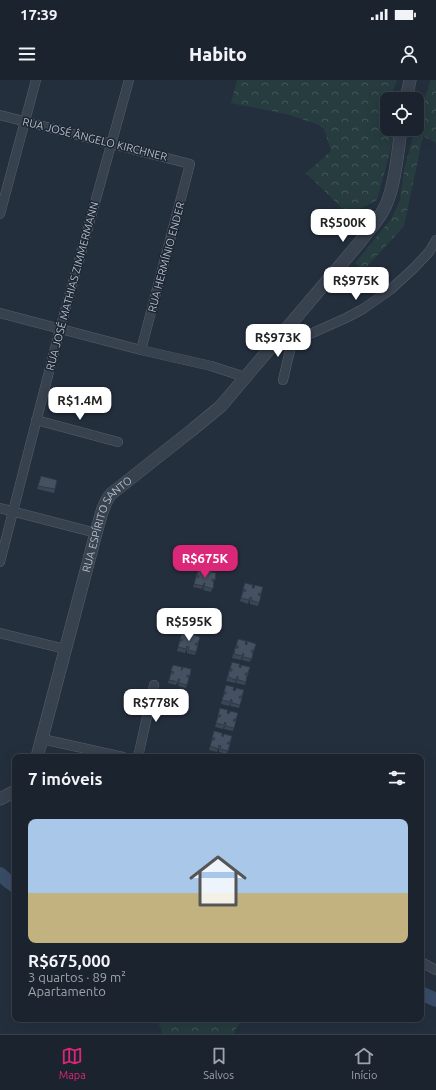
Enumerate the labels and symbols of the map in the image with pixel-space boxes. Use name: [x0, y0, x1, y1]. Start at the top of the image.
street label: RUA JOSÉ ÂNGELO KIRCHNER: [21, 114, 169, 163]
street label: RUA JOSÉ MATHIAS ZIMMERMANN: [43, 200, 100, 372]
street label: RUA HERMÍNIO ENDER: [145, 200, 187, 313]
pin: R$500K: [310, 209, 376, 243]
pin: R$975K: [323, 267, 389, 301]
pin: R$973K: [245, 324, 311, 358]
pin: R$1.4M: [47, 387, 113, 421]
street label: RUA ESPÍRITO SANTO: [80, 474, 134, 574]
pin: R$675K: [172, 545, 238, 579]
pin: R$595K: [156, 608, 222, 642]
pin: R$778K: [123, 689, 189, 723]

